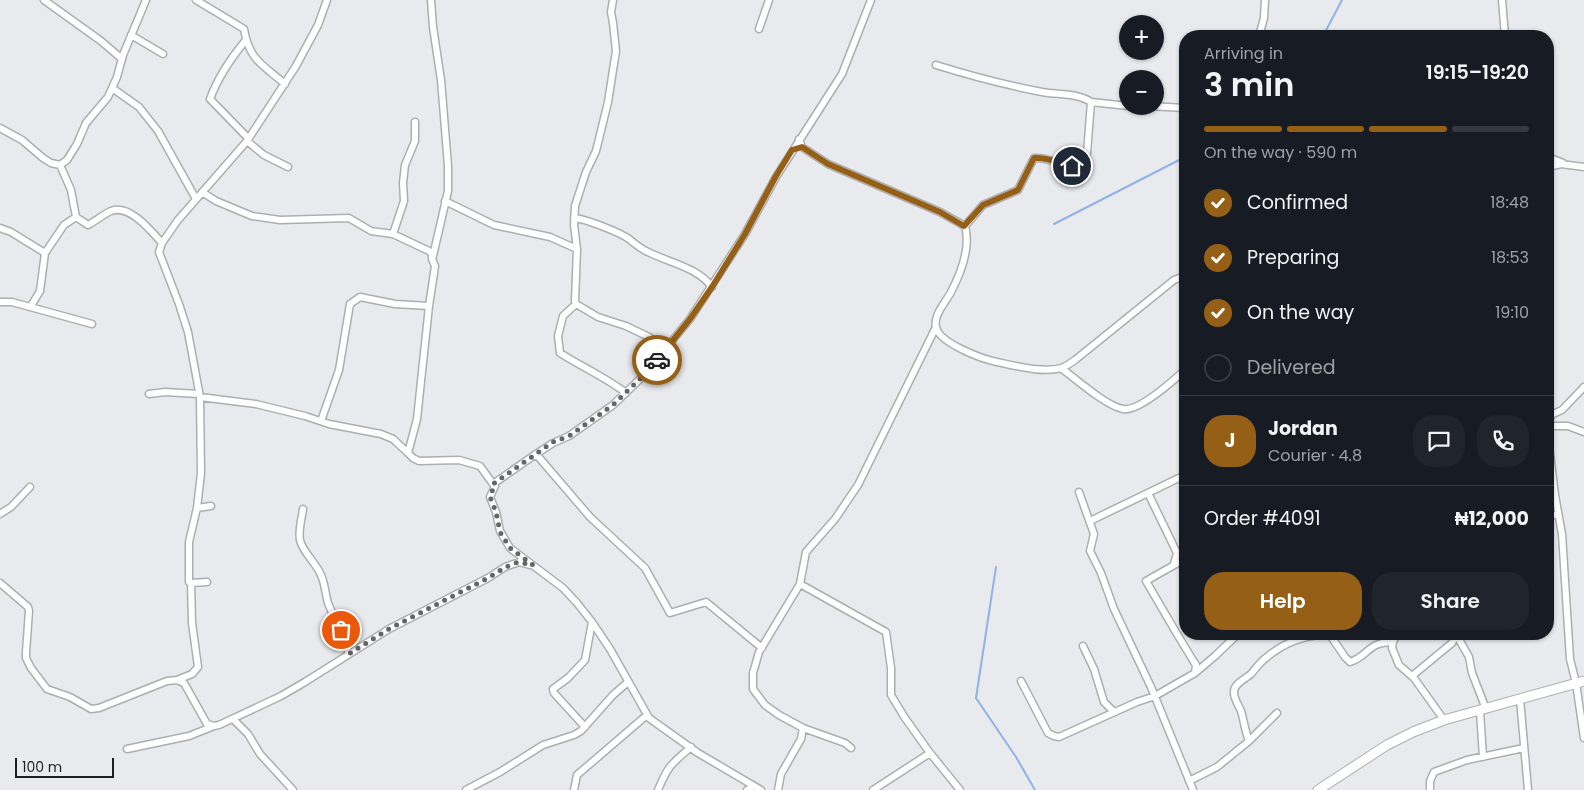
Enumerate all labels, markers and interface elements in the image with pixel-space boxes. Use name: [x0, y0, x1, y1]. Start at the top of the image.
map controls: [1119, 15, 1164, 115]
button: +: [1119, 15, 1164, 60]
text: Arriving in: [1204, 42, 1283, 65]
text: 19:15–19:20: [1426, 59, 1529, 86]
text: 3 min: [1204, 62, 1294, 107]
button: −: [1119, 70, 1164, 115]
text: On the way · 590 m: [1204, 141, 1357, 164]
pin: [1051, 145, 1093, 187]
icon: home: [1058, 152, 1086, 180]
icon: check: [1204, 189, 1232, 217]
text: Confirmed: [1247, 189, 1348, 216]
text: 18:48: [1490, 191, 1529, 214]
icon: check: [1204, 244, 1232, 272]
text: Preparing: [1247, 244, 1339, 271]
text: 18:53: [1491, 246, 1529, 269]
icon: check: [1204, 299, 1232, 327]
text: On the way: [1247, 299, 1354, 326]
text: 19:10: [1495, 301, 1529, 324]
courier: [632, 335, 682, 385]
icon: car: [643, 346, 671, 374]
text: Delivered: [1247, 354, 1336, 381]
text: Jordan: [1268, 415, 1338, 442]
button: chat: [1413, 415, 1465, 467]
button: phone: [1477, 415, 1529, 467]
text: J: [1225, 427, 1235, 454]
text: Courier · 4.8: [1268, 444, 1362, 467]
text: Order #4091: [1204, 505, 1321, 532]
text: ₦12,000: [1455, 505, 1529, 532]
button: Help: [1204, 572, 1362, 630]
button: Share: [1372, 572, 1529, 630]
pin: [320, 609, 362, 651]
icon: bag: [327, 616, 355, 644]
scale bar: [15, 755, 114, 778]
text: 100 m: [22, 757, 62, 777]

